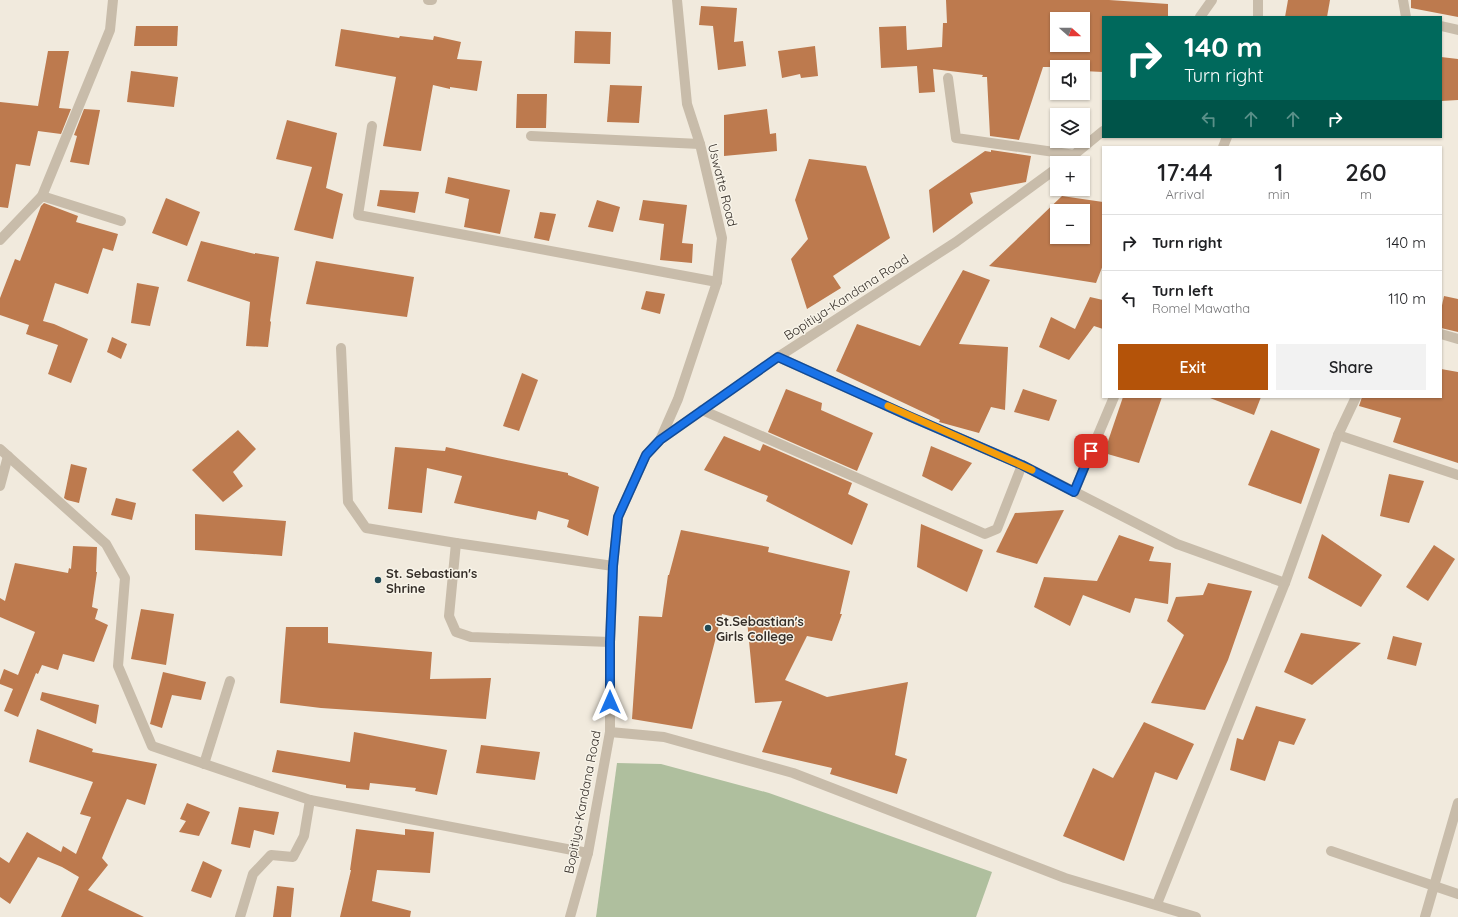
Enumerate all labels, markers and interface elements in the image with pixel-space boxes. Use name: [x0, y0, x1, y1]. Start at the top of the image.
north arrow: [1050, 12, 1090, 52]
map controls: [1050, 12, 1090, 244]
text: 140 m: [1184, 29, 1262, 64]
icon: right: [1118, 32, 1170, 84]
button: sound: [1050, 60, 1090, 100]
text: Turn right: [1184, 64, 1264, 87]
button: layers: [1050, 108, 1090, 148]
icon: left: [1198, 108, 1220, 130]
icon: ahead: [1240, 108, 1262, 130]
icon: ahead: [1282, 108, 1304, 130]
icon: right: [1324, 108, 1346, 130]
street label: Uswatte Road: [705, 142, 741, 228]
button: +: [1050, 156, 1090, 196]
text: 17:44: [1157, 157, 1213, 187]
text: 1: [1274, 157, 1284, 187]
text: 260: [1345, 157, 1387, 187]
text: Arrival: [1165, 186, 1204, 202]
text: min: [1268, 186, 1290, 202]
text: m: [1360, 186, 1372, 202]
button: −: [1050, 204, 1090, 244]
icon: right: [1118, 232, 1140, 254]
text: Turn right: [1152, 233, 1223, 252]
text: 140 m: [1386, 233, 1426, 252]
street label: Bopitiya-Kandana Road: [781, 251, 911, 343]
text: Turn left: [1152, 281, 1214, 300]
icon: left: [1118, 288, 1140, 310]
text: 110 m: [1388, 289, 1426, 308]
text: Romel Mawatha: [1152, 300, 1250, 316]
button: Exit: [1118, 344, 1268, 390]
button: Share: [1276, 344, 1426, 390]
pin: [1074, 434, 1108, 468]
icon: arrive: [1080, 440, 1102, 462]
place label: St. Sebastian's Shrine: [386, 565, 477, 596]
marker: St. Sebastian's Shrine: [373, 575, 383, 585]
place label: St.Sebastian's Girls College: [716, 613, 804, 644]
marker: St.Sebastian's Girls College: [703, 623, 713, 633]
position arrow: [589, 681, 631, 723]
street label: Bopitiya-Kandana Road: [560, 729, 604, 875]

